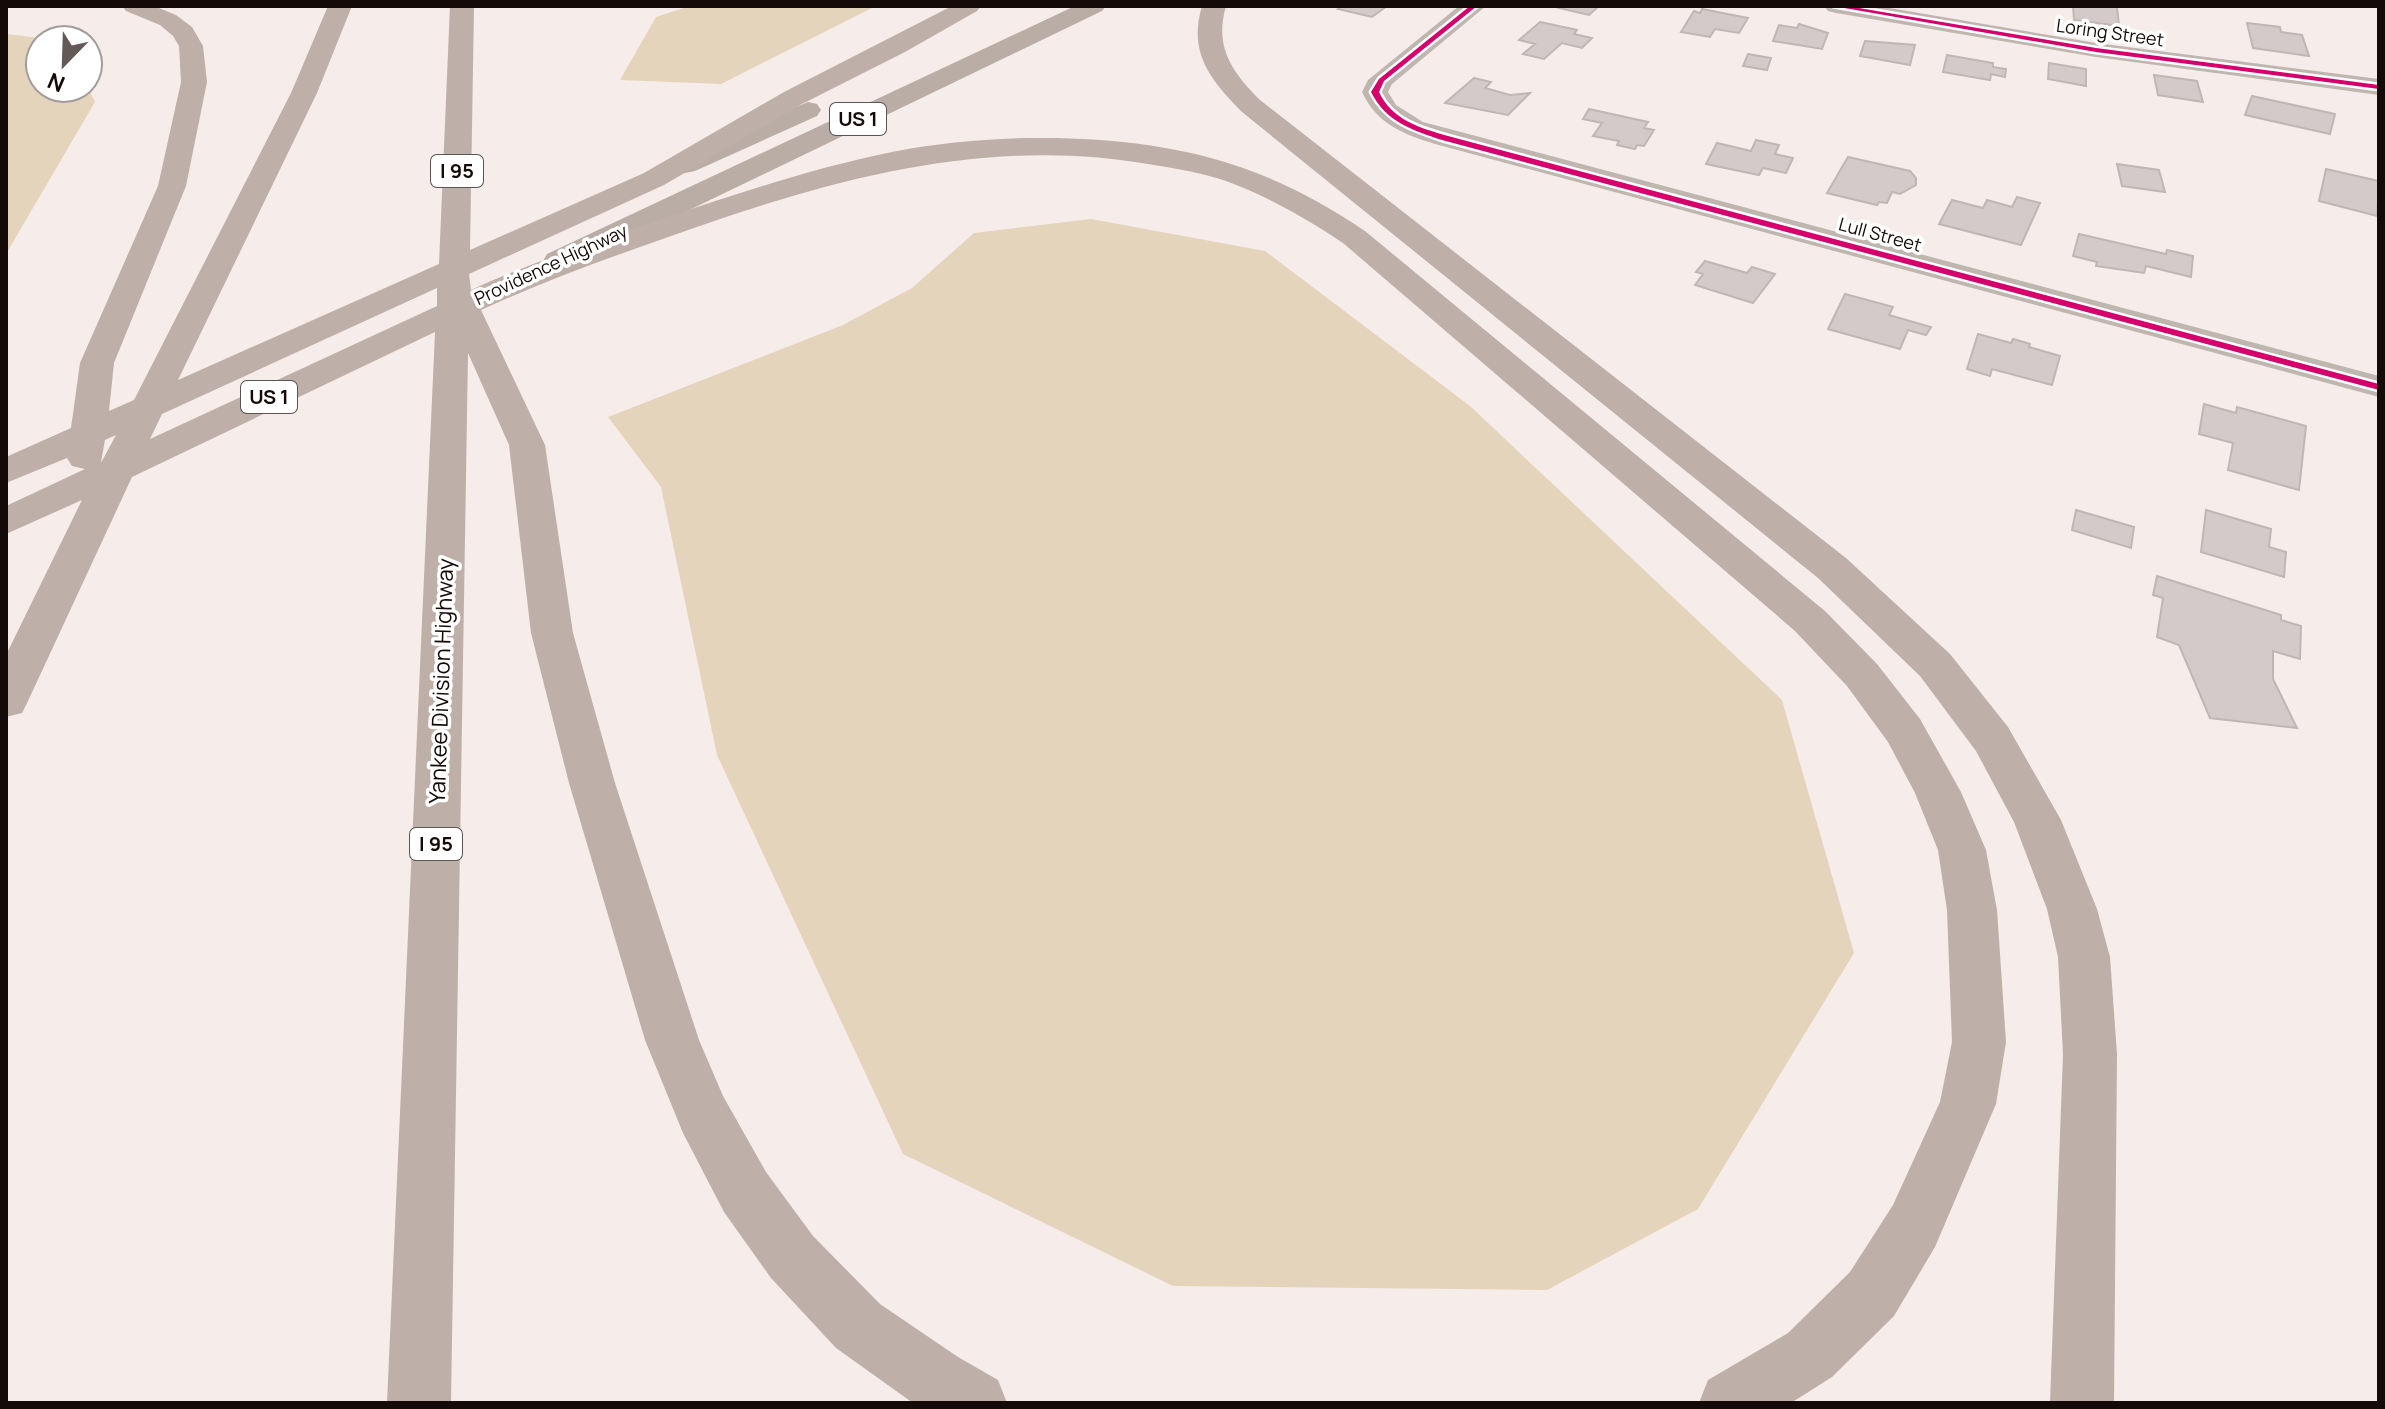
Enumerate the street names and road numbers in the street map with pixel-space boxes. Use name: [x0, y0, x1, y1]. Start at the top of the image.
street label: Loring Street: [2055, 13, 2165, 51]
road number: US 1: [830, 103, 886, 135]
road number: I 95: [431, 155, 483, 187]
street label: Lull Street: [1836, 211, 1924, 257]
street label: Providence Highway: [470, 218, 631, 310]
road number: US 1: [241, 381, 297, 413]
street label: Yankee Division Highway: [422, 557, 460, 804]
road number: I 95: [410, 828, 462, 860]

